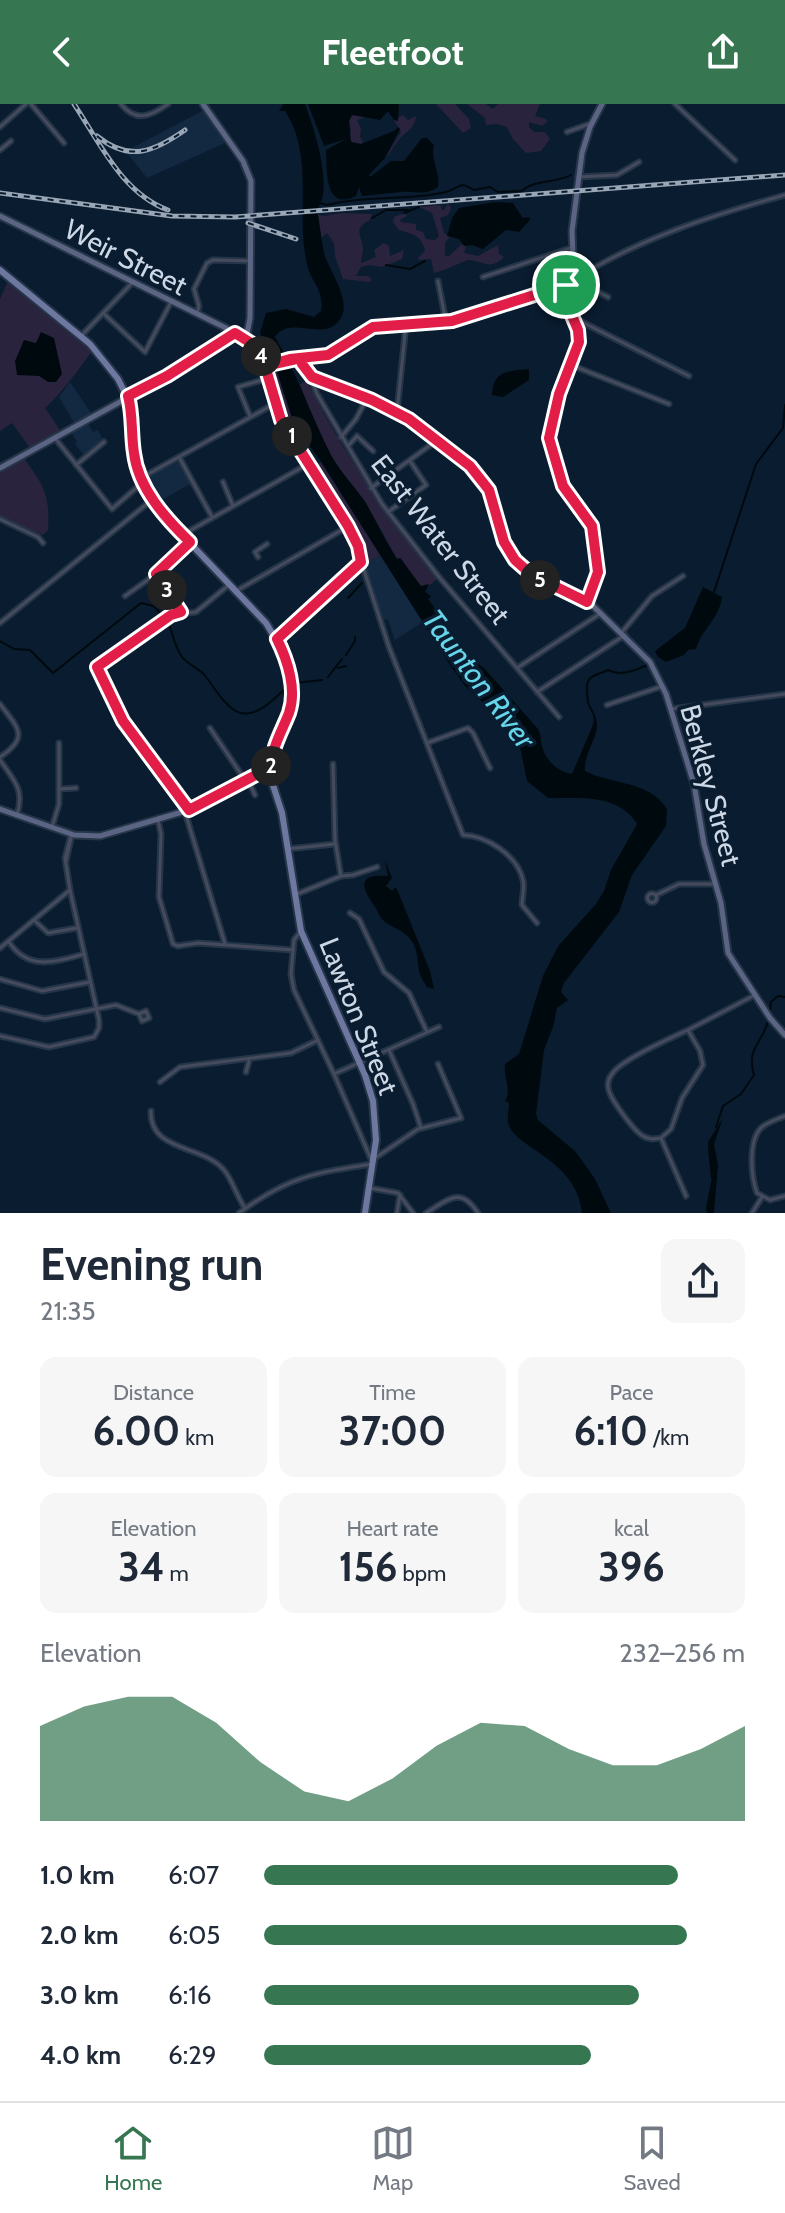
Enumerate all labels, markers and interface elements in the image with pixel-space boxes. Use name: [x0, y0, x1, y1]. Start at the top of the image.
icon: back: [40, 30, 84, 74]
text: Fleetfoot: [321, 30, 464, 74]
icon: share: [701, 30, 745, 74]
street label: Weir Street: [59, 212, 193, 302]
pin: [532, 251, 600, 319]
icon: arrive: [544, 263, 588, 307]
pin: 4: [241, 336, 281, 376]
text: 4: [254, 342, 268, 369]
pin: 1: [272, 416, 312, 456]
text: 1: [288, 422, 296, 449]
street label: East Water Street: [364, 448, 518, 630]
pin: 5: [520, 560, 560, 600]
text: 5: [534, 566, 546, 593]
pin: 3: [147, 570, 187, 610]
text: 3: [161, 576, 173, 603]
water label: Taunton River: [415, 602, 544, 757]
street label: Berkley Street: [673, 701, 749, 869]
pin: 2: [251, 746, 291, 786]
text: 2: [265, 752, 277, 779]
street label: Lawton Street: [312, 933, 406, 1099]
text: Evening run: [40, 1238, 263, 1291]
button: share: [661, 1239, 745, 1323]
text: 21:35: [40, 1295, 96, 1327]
text: Distance: [113, 1379, 194, 1406]
text: Time: [369, 1379, 416, 1406]
text: Pace: [610, 1379, 653, 1406]
text: 6.00: [93, 1406, 180, 1455]
text: 37:00: [339, 1406, 446, 1455]
text: 6:10: [574, 1406, 648, 1455]
text: km: [180, 1424, 214, 1451]
text: /km: [648, 1424, 689, 1451]
text: Elevation: [111, 1515, 196, 1542]
text: Heart rate: [346, 1515, 439, 1542]
text: kcal: [614, 1515, 649, 1542]
text: 34: [118, 1542, 165, 1591]
text: 156: [339, 1542, 398, 1591]
text: 396: [598, 1542, 665, 1591]
text: m: [165, 1560, 189, 1587]
text: bpm: [398, 1560, 446, 1587]
text: Elevation: [40, 1637, 142, 1669]
text: 232–256 m: [619, 1637, 745, 1669]
text: 1.0 km: [40, 1859, 115, 1891]
text: 6:07: [168, 1859, 219, 1891]
text: 2.0 km: [40, 1919, 119, 1951]
text: 6:05: [168, 1919, 220, 1951]
text: 3.0 km: [40, 1979, 119, 2011]
text: 6:16: [168, 1979, 211, 2011]
text: 4.0 km: [40, 2039, 121, 2071]
text: 6:29: [168, 2039, 217, 2071]
tab: Home: [104, 2121, 162, 2196]
tab: Map: [371, 2121, 415, 2196]
tab: Saved: [624, 2121, 681, 2196]

